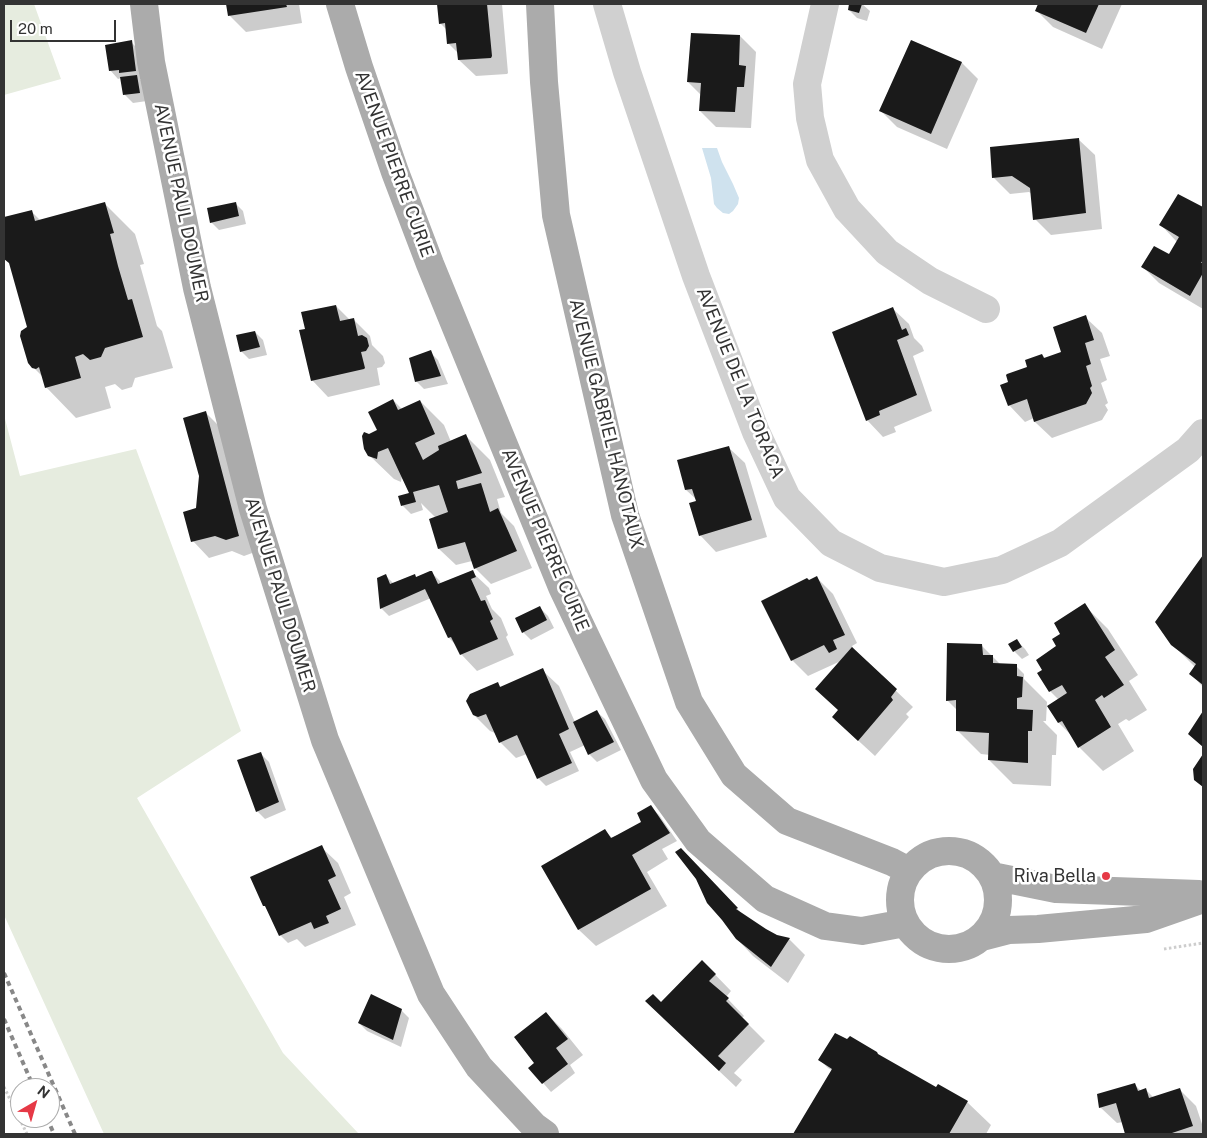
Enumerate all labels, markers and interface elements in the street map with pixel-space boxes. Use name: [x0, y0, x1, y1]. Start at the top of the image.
scale bar: [12, 10, 119, 42]
text: 20 m: [18, 20, 53, 37]
street label: AVENUE PIERRE CURIE: [350, 68, 438, 260]
street label: AVENUE PAUL DOUMER: [149, 101, 213, 305]
street label: AVENUE DE LA TORACA: [692, 284, 788, 482]
street label: AVENUE GABRIEL HANOTAUX: [564, 297, 648, 551]
street label: AVENUE PIERRE CURIE: [497, 445, 593, 635]
street label: AVENUE PAUL DOUMER: [240, 495, 320, 695]
place label: Riva Bella: [1013, 865, 1096, 887]
marker: Riva Bella: [1100, 870, 1112, 882]
north arrow: [10, 1078, 60, 1128]
text: N: [34, 1082, 53, 1102]

